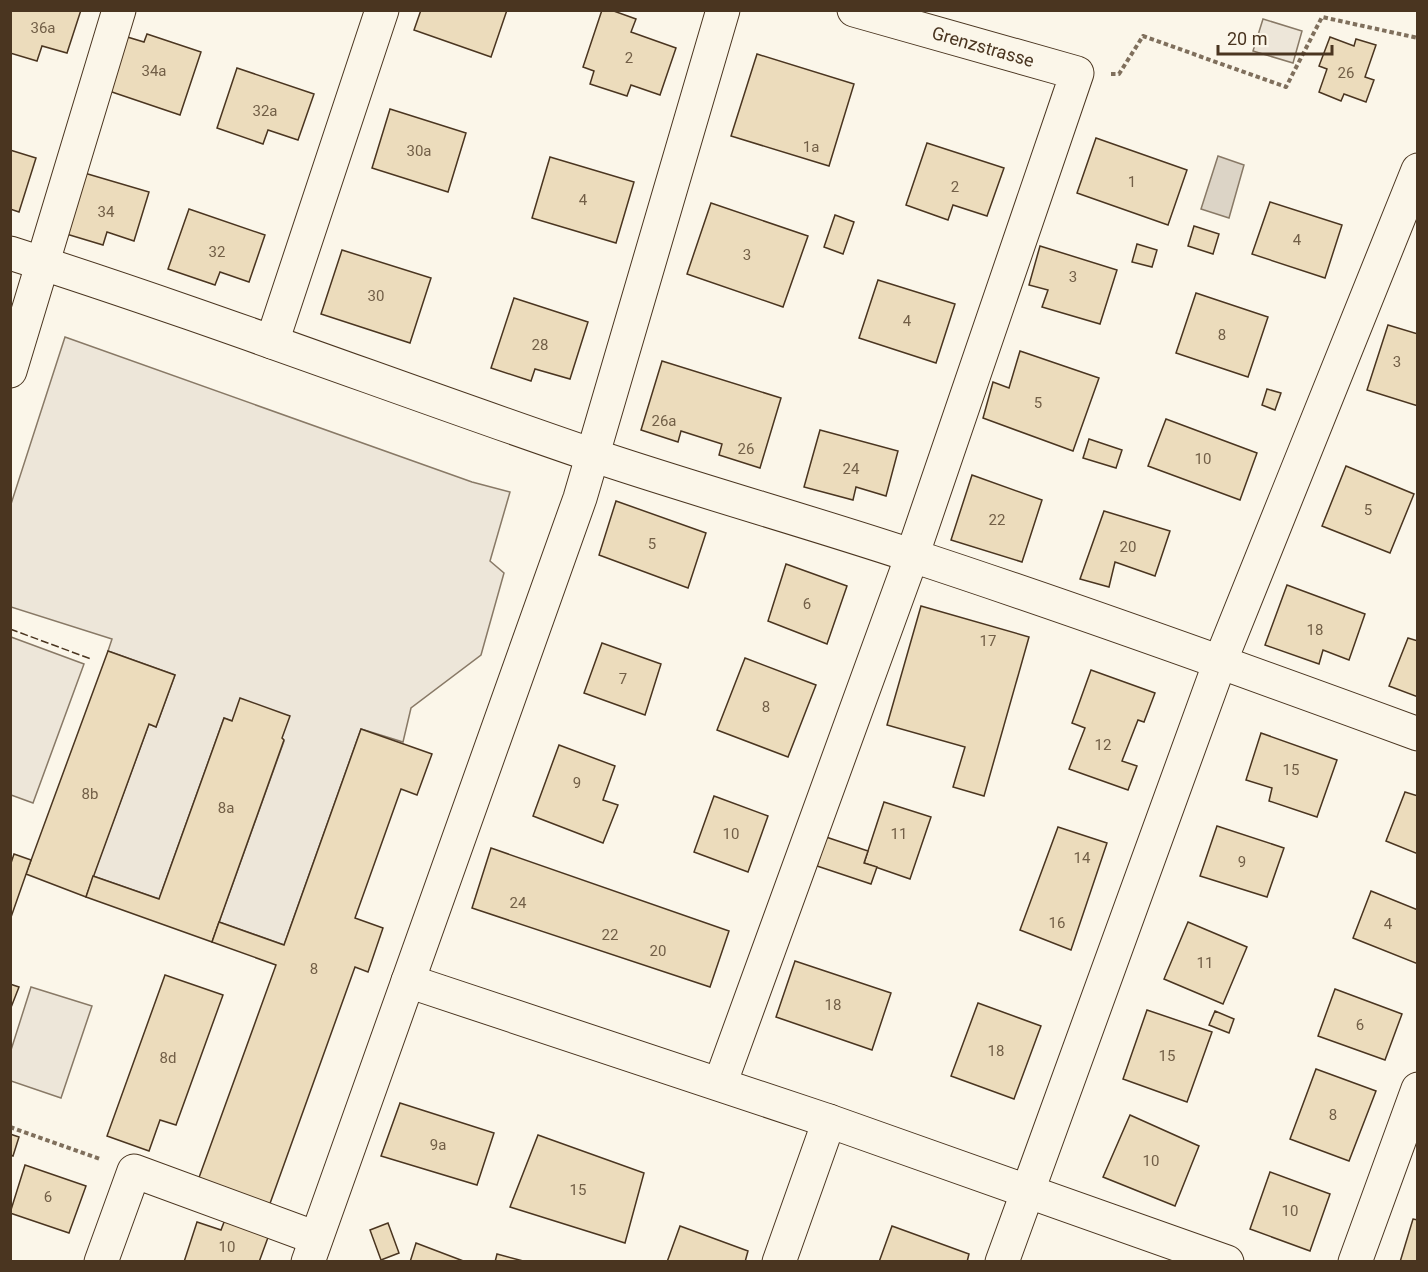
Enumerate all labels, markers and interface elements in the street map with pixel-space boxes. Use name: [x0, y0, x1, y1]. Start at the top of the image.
scale bar: [1218, 18, 1332, 56]
house number: 36a: [30, 19, 56, 37]
street label: Grenzstrasse: [930, 22, 1037, 71]
text: 20 m: [1227, 28, 1267, 49]
house number: 2: [625, 49, 633, 67]
house number: 34a: [141, 62, 167, 80]
house number: 26: [1338, 64, 1354, 82]
house number: 32a: [252, 102, 278, 120]
house number: 1a: [803, 138, 819, 156]
house number: 30a: [406, 142, 432, 160]
house number: 1: [1128, 173, 1136, 191]
house number: 2: [951, 178, 959, 196]
house number: 4: [579, 191, 588, 209]
house number: 34: [98, 203, 115, 221]
house number: 4: [1293, 231, 1302, 249]
house number: 32: [209, 243, 225, 261]
house number: 3: [743, 246, 751, 264]
house number: 3: [1069, 268, 1077, 286]
house number: 30: [368, 287, 384, 305]
house number: 4: [903, 312, 912, 330]
house number: 8: [1218, 326, 1226, 344]
house number: 28: [532, 336, 548, 354]
house number: 3: [1393, 353, 1401, 371]
house number: 5: [1034, 394, 1042, 412]
house number: 26a: [651, 412, 677, 430]
house number: 26: [738, 440, 754, 458]
house number: 10: [1195, 450, 1211, 468]
house number: 24: [843, 460, 860, 478]
house number: 5: [1364, 501, 1372, 519]
house number: 22: [989, 511, 1005, 529]
house number: 5: [648, 535, 656, 553]
house number: 20: [1120, 538, 1136, 556]
house number: 6: [803, 595, 811, 613]
house number: 18: [1307, 621, 1323, 639]
house number: 17: [980, 632, 996, 650]
house number: 7: [619, 670, 627, 688]
house number: 8: [762, 698, 770, 716]
house number: 12: [1095, 736, 1111, 754]
house number: 15: [1283, 761, 1299, 779]
house number: 9: [573, 774, 581, 792]
house number: 8b: [82, 785, 98, 803]
house number: 8a: [218, 799, 234, 817]
house number: 10: [723, 825, 739, 843]
house number: 11: [891, 825, 907, 843]
house number: 14: [1074, 849, 1091, 867]
house number: 9: [1238, 853, 1246, 871]
house number: 24: [510, 894, 527, 912]
house number: 16: [1049, 914, 1065, 932]
house number: 4: [1384, 915, 1393, 933]
house number: 22: [602, 926, 618, 944]
house number: 20: [650, 942, 666, 960]
house number: 11: [1197, 954, 1213, 972]
house number: 8: [310, 960, 318, 978]
house number: 18: [825, 996, 841, 1014]
house number: 6: [1356, 1016, 1364, 1034]
house number: 18: [988, 1042, 1004, 1060]
house number: 15: [1159, 1047, 1175, 1065]
house number: 8d: [160, 1049, 176, 1067]
house number: 8: [1329, 1106, 1337, 1124]
house number: 9a: [430, 1136, 446, 1154]
house number: 10: [1143, 1152, 1159, 1170]
house number: 15: [570, 1181, 586, 1199]
house number: 6: [44, 1188, 52, 1206]
house number: 10: [1282, 1202, 1298, 1220]
house number: 10: [219, 1238, 235, 1256]

